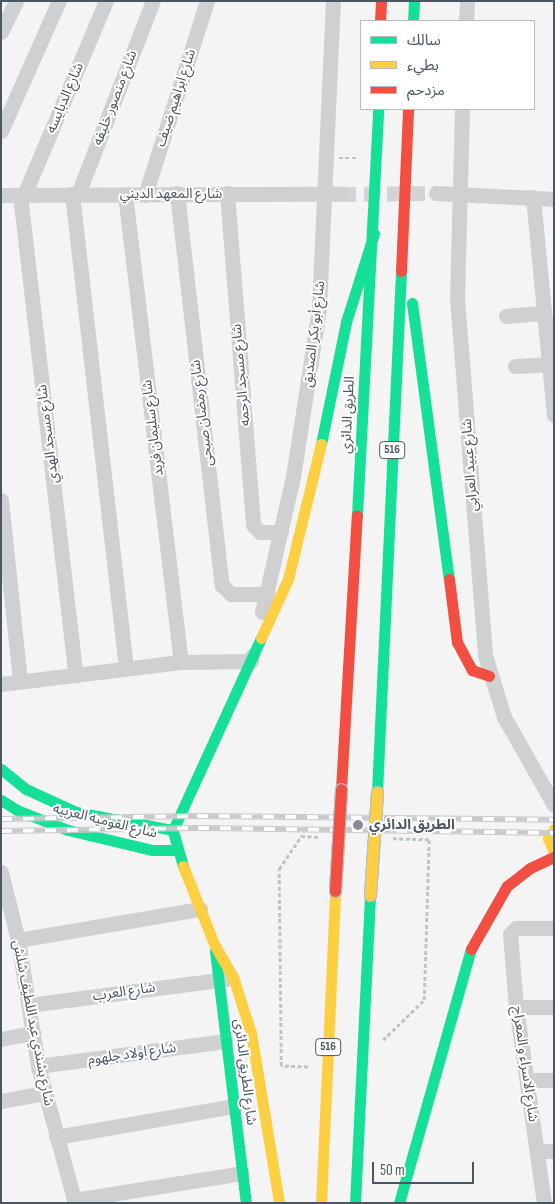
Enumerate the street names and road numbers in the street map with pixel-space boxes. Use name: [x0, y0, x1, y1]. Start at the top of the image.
street label: شارع ابراهيم ضيف: [152, 47, 200, 149]
street label: شارع منصور خليفه: [89, 48, 141, 148]
street label: شارع الدبايسه: [43, 60, 87, 136]
street label: شارع المعهد الديني: [120, 186, 222, 202]
street label: شارع أبو بكر الصديق: [299, 280, 329, 388]
street label: شارع مسجد الرحمه: [228, 323, 254, 427]
street label: شارع رمضان صبحى: [187, 359, 217, 467]
street label: الطريق الدائري: [338, 376, 358, 454]
street label: شارع سليمان فريد: [139, 379, 167, 477]
street label: شارع مسجد الهدي: [34, 384, 62, 484]
street label: شارع عبيد العرابي: [458, 418, 482, 512]
road number: 516: [378, 440, 406, 460]
street label: شارع القوميه العربيه: [51, 800, 159, 842]
street label: شارع بشندي عبد اللطيف شلش: [9, 939, 57, 1107]
street label: شارع العرب: [92, 979, 156, 1005]
street label: شارع الاسراء و المعراج: [509, 1005, 541, 1123]
street label: شارع الطريق الدائرى: [230, 1018, 260, 1126]
road number: 516: [314, 1038, 342, 1056]
street label: شارع اولاد جلهوم: [87, 1039, 177, 1069]

